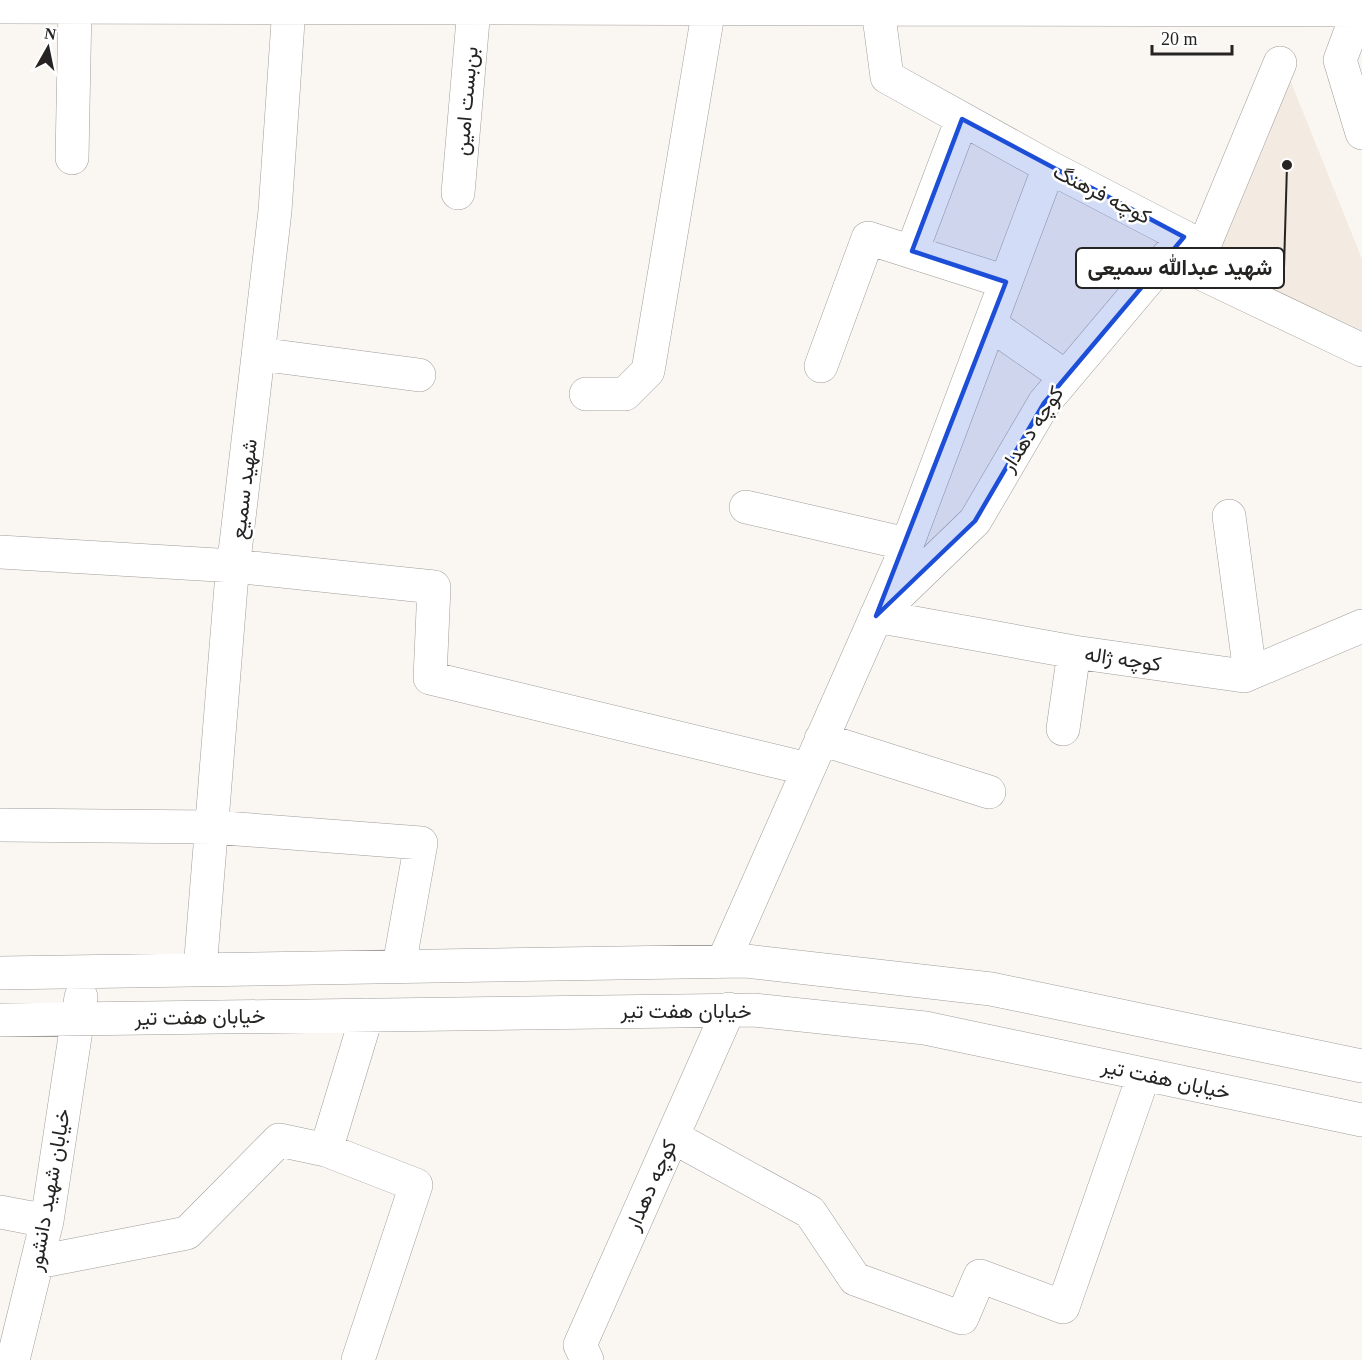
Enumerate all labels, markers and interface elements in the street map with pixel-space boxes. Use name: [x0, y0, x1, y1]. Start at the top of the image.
north arrow: [18, 18, 78, 78]
scale bar: [1152, 18, 1232, 56]
text: N: [43, 24, 58, 43]
text: 20 m: [1161, 29, 1198, 49]
street label: بن‌بست امین: [449, 45, 483, 157]
street label: کوچه فرهنگ: [1048, 159, 1155, 231]
callout: شهید عبدالله سمیعی: [1076, 248, 1284, 288]
text: شهید عبدالله سمیعی: [1088, 254, 1272, 281]
street label: کوچه دهدار: [995, 382, 1070, 478]
street label: شهید سمیع: [226, 437, 264, 541]
street label: کوچه ژاله: [1083, 642, 1163, 678]
street label: خیابان هفت تیر: [619, 999, 752, 1024]
street label: خیابان هفت تیر: [133, 1004, 266, 1031]
street label: خیابان هفت تیر: [1098, 1053, 1233, 1105]
street label: خیابان شهید دانشور: [23, 1107, 76, 1274]
street label: کوچه دهدار: [620, 1136, 683, 1236]

